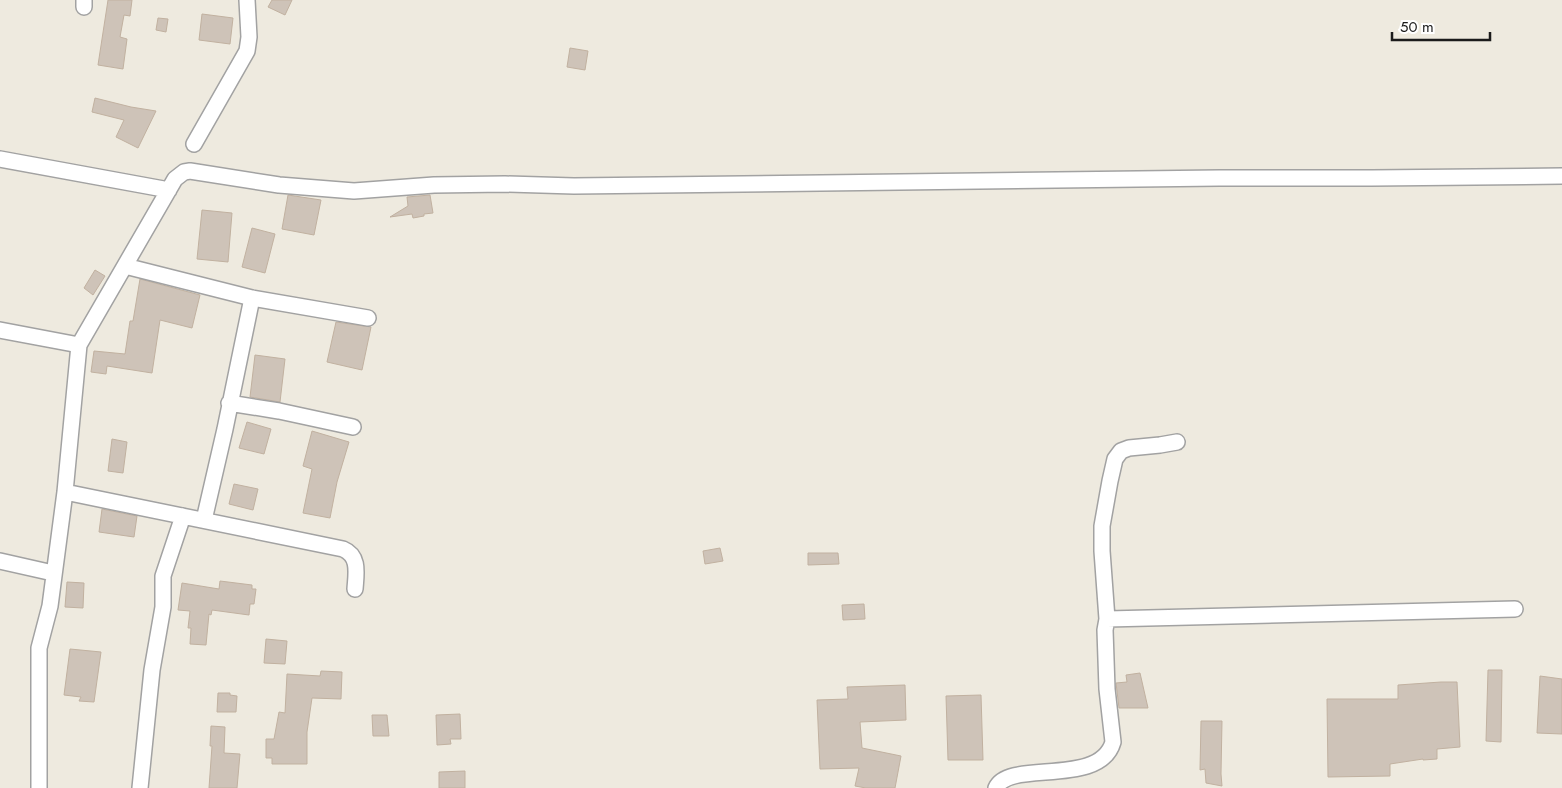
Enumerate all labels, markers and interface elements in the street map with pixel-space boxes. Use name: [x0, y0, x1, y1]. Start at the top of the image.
scale bar: [1392, 10, 1490, 42]
text: 50 m: [1400, 16, 1434, 38]

